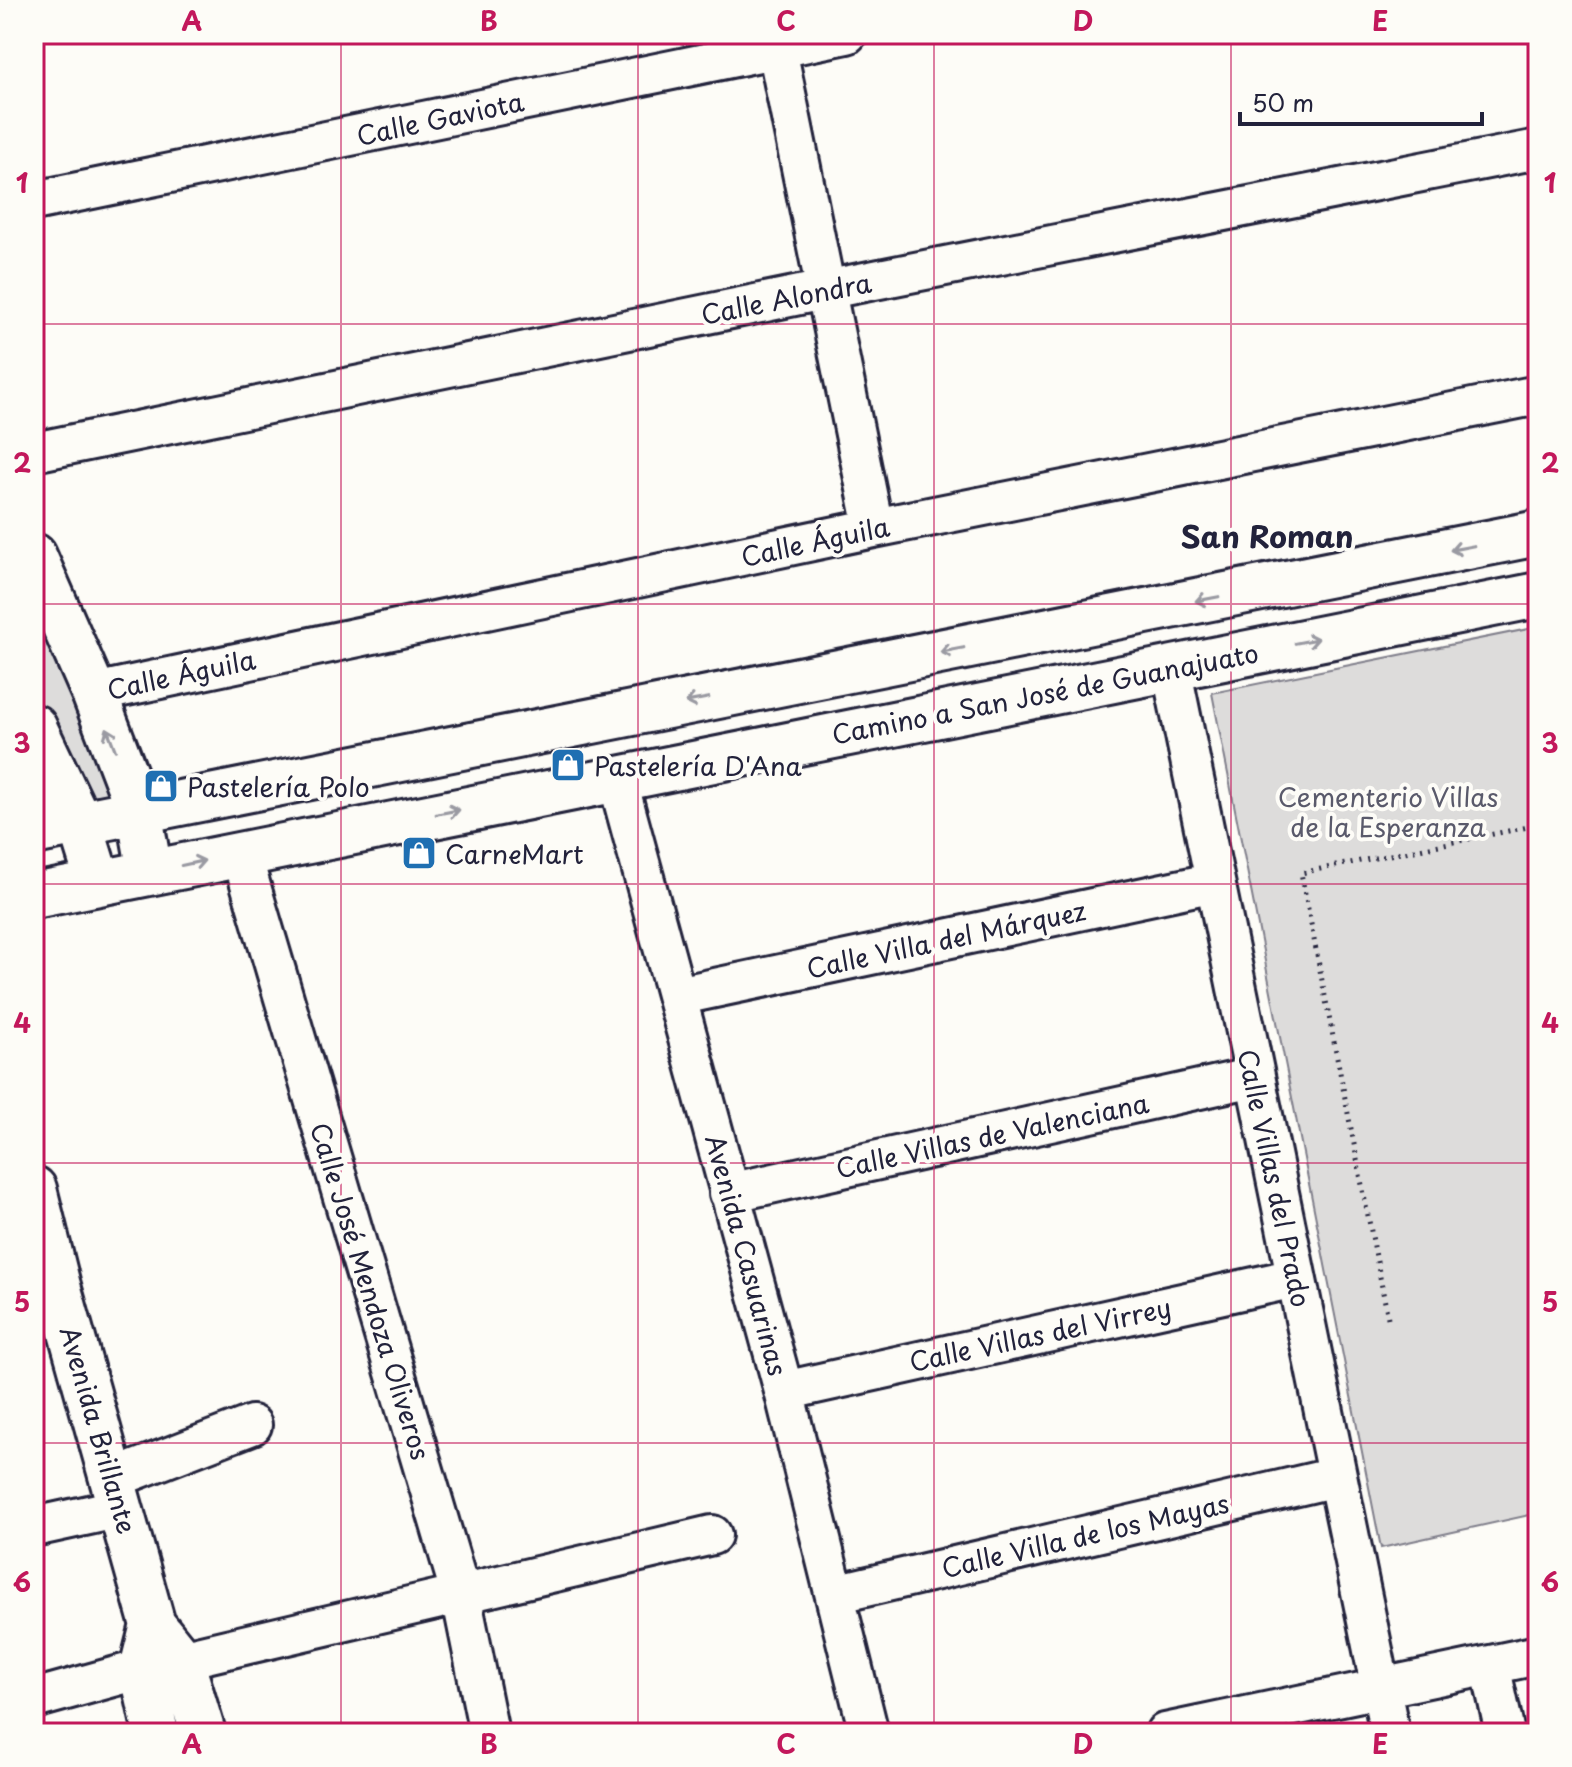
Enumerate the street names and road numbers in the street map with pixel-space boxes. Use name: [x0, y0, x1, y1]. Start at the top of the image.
street label: Calle Gaviota: [353, 81, 528, 155]
street label: Calle Alondra: [697, 262, 875, 334]
street label: Calle Águila: [737, 506, 893, 576]
street label: Camino a San José de Guanajuato: [828, 632, 1262, 754]
street label: Calle Águila: [103, 639, 259, 709]
street label: Calle Villa del Márquez: [803, 890, 1089, 988]
street label: Calle Villas del Prado: [1229, 1045, 1321, 1311]
street label: Calle Villas de Valenciana: [832, 1083, 1153, 1187]
street label: Calle José Mendoza Oliveros: [301, 1117, 441, 1465]
street label: Avenida Casuarinas: [696, 1130, 798, 1380]
street label: Calle Villas del Virrey: [905, 1287, 1175, 1381]
street label: Avenida Brillante: [51, 1322, 147, 1538]
street label: Calle Villa de los Mayas: [938, 1483, 1232, 1587]

